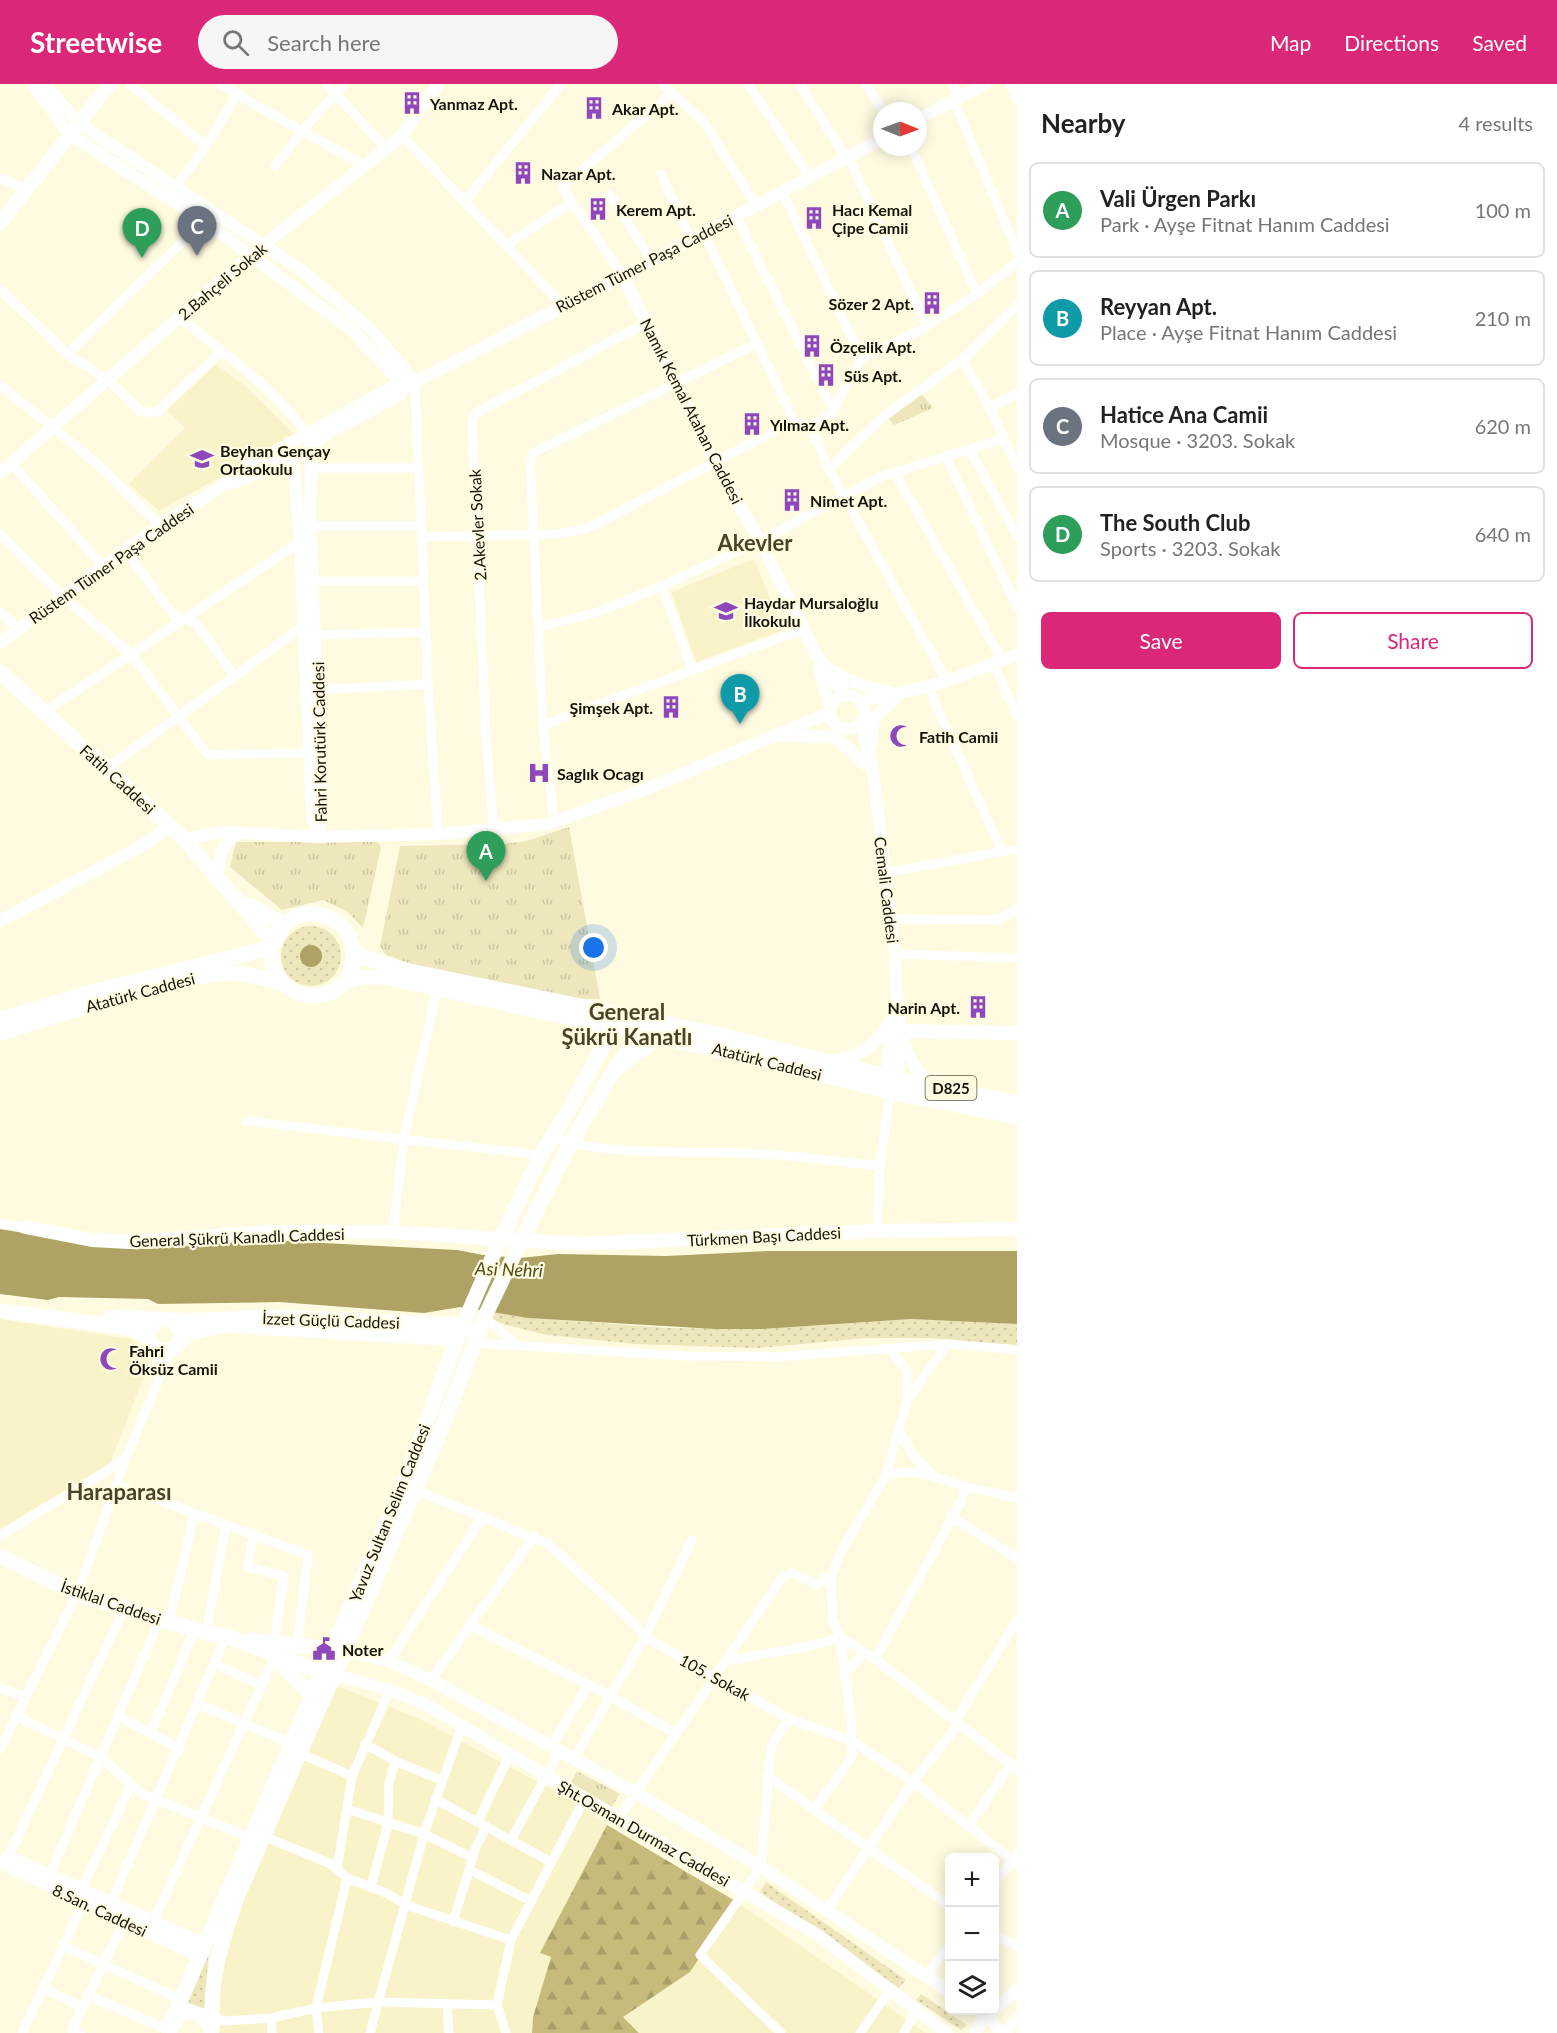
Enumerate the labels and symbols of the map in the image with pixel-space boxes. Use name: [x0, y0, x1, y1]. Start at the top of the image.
building icon: Yanmaz Apt.: [399, 90, 425, 116]
place label: Yanmaz Apt.: [429, 94, 518, 113]
building icon: Akar Apt.: [581, 95, 607, 121]
place label: Akar Apt.: [611, 99, 679, 118]
north arrow: [873, 102, 927, 156]
building icon: Nazar Apt.: [510, 160, 536, 186]
place label: Nazar Apt.: [541, 164, 616, 183]
building icon: Kerem Apt.: [585, 196, 611, 222]
place label: Kerem Apt.: [616, 200, 696, 219]
place label: Hacı Kemal Çipe Camii: [832, 200, 912, 237]
building icon: Hacı Kemal Çipe Camii: [801, 205, 827, 231]
pin: C: [178, 206, 216, 256]
pin: D: [122, 208, 162, 258]
street label: Rüstem Tümer Paşa Caddesi: [552, 210, 736, 316]
street label: 2.Bahçeli Sokak: [174, 238, 271, 324]
building icon: Sözer 2 Apt.: [919, 290, 945, 316]
place label: Sözer 2 Apt.: [828, 294, 914, 313]
street label: Namık Kemal Atahan Caddesi: [637, 315, 747, 507]
building icon: Özçelik Apt.: [799, 333, 825, 359]
place label: Özçelik Apt.: [830, 337, 916, 356]
building icon: Süs Apt.: [813, 362, 839, 388]
place label: Süs Apt.: [844, 366, 902, 385]
building icon: Yılmaz Apt.: [739, 411, 765, 437]
place label: Yılmaz Apt.: [769, 415, 849, 434]
place label: Beyhan Gençay Ortaokulu: [220, 441, 331, 478]
school or university icon: Beyhan Gençay Ortaokulu: [189, 446, 215, 472]
street label: 2.Akevler Sokak: [465, 468, 489, 581]
building icon: Nimet Apt.: [779, 487, 805, 513]
place label: Nimet Apt.: [810, 491, 887, 510]
street label: Rüstem Tümer Paşa Caddesi: [25, 499, 197, 627]
district label: Akevler: [717, 529, 793, 556]
place label: Haydar Mursaloğlu İlkokulu: [744, 593, 879, 630]
school or university icon: Haydar Mursaloğlu İlkokulu: [713, 598, 739, 624]
street label: Fahri Korutürk Caddesi: [308, 661, 330, 823]
pin: B: [720, 674, 760, 724]
building icon: Şimşek Apt.: [658, 694, 684, 720]
place label: Şimşek Apt.: [569, 698, 653, 717]
mosque icon: Fatih Camii: [888, 723, 914, 749]
place label: Fatih Camii: [919, 727, 998, 746]
street label: Fatih Caddesi: [77, 740, 159, 818]
hospital icon: Saglık Ocagı: [526, 760, 552, 786]
place label: Saglık Ocagı: [557, 764, 644, 783]
pin: A: [466, 832, 506, 881]
street label: Cemali Caddesi: [871, 835, 903, 945]
your location: [579, 933, 608, 962]
street label: Atatürk Caddesi: [83, 968, 197, 1016]
building icon: Narin Apt.: [965, 994, 991, 1020]
district label: General Şükrü Kanatlı: [562, 998, 692, 1050]
place label: Narin Apt.: [888, 998, 960, 1017]
street label: Atatürk Caddesi: [710, 1038, 824, 1084]
road number: D825: [926, 1076, 976, 1100]
street label: Türkmen Başı Caddesi: [687, 1222, 841, 1250]
street label: General Şükrü Kanadlı Caddesi: [129, 1224, 345, 1250]
water label: Asi Nehri: [474, 1257, 543, 1281]
street label: İzzet Güçlü Caddesi: [262, 1308, 400, 1332]
place label: Fahri Öksüz Camii: [129, 1341, 218, 1378]
mosque icon: Fahri Öksüz Camii: [98, 1346, 124, 1372]
street label: Yavuz Sultan Selim Caddesi: [345, 1421, 433, 1605]
district label: Haraparası: [66, 1478, 172, 1505]
street label: İstiklal Caddesi: [58, 1576, 164, 1628]
public building icon: Noter: [311, 1636, 337, 1662]
place label: Noter: [342, 1640, 384, 1659]
street label: 105. Sokak: [676, 1650, 754, 1705]
street label: Şht.Osman Durmaz Caddesi: [555, 1776, 733, 1890]
street label: 8.San. Caddesi: [50, 1880, 150, 1940]

